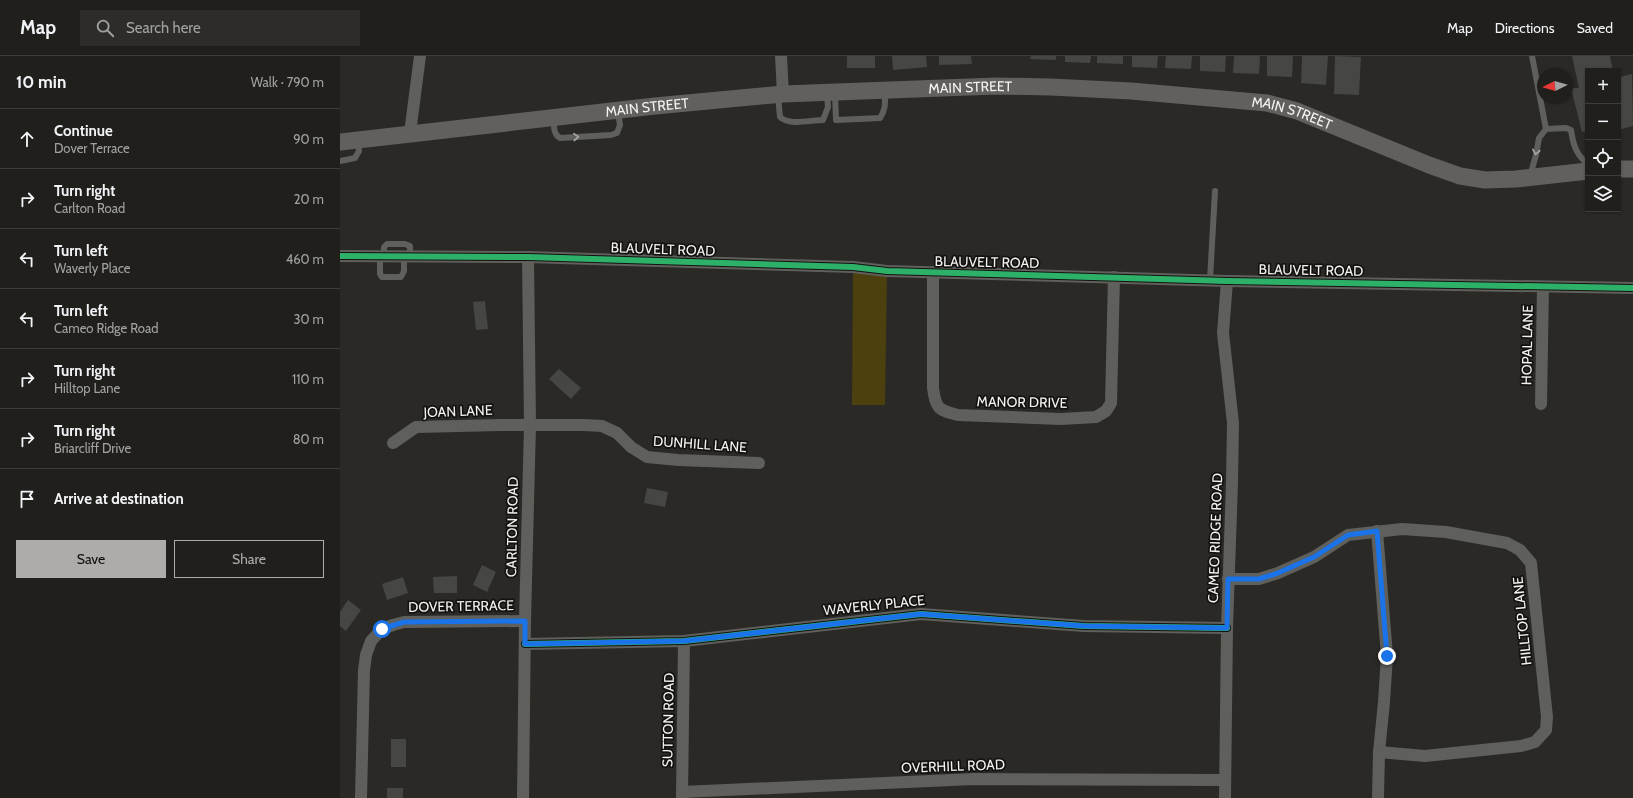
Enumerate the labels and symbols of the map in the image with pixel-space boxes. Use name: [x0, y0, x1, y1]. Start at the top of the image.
north arrow: [1537, 68, 1573, 104]
street label: MAIN STREET: [928, 77, 1013, 98]
street label: MAIN STREET: [1251, 93, 1336, 134]
street label: MAIN STREET: [604, 94, 690, 121]
one-way arrow: [573, 133, 579, 141]
one-way arrow: [1533, 149, 1541, 155]
street label: BLAUVELT ROAD: [610, 238, 716, 260]
street label: BLAUVELT ROAD: [934, 252, 1040, 272]
street label: BLAUVELT ROAD: [1258, 260, 1364, 280]
street label: HOPAL LANE: [1517, 305, 1537, 385]
street label: MANOR DRIVE: [976, 392, 1068, 412]
street label: JOAN LANE: [422, 401, 493, 421]
street label: DUNHILL LANE: [652, 432, 748, 456]
street label: CAMEO RIDGE ROAD: [1204, 472, 1226, 604]
street label: CARLTON ROAD: [502, 477, 522, 577]
street label: HILLTOP LANE: [1508, 576, 1536, 666]
street label: WAVERLY PLACE: [822, 591, 926, 619]
street label: DOVER TERRACE: [408, 596, 514, 616]
route start: [373, 620, 391, 638]
route end: [1378, 647, 1396, 665]
street label: SUTTON ROAD: [658, 673, 678, 767]
street label: OVERHILL ROAD: [901, 755, 1005, 777]

